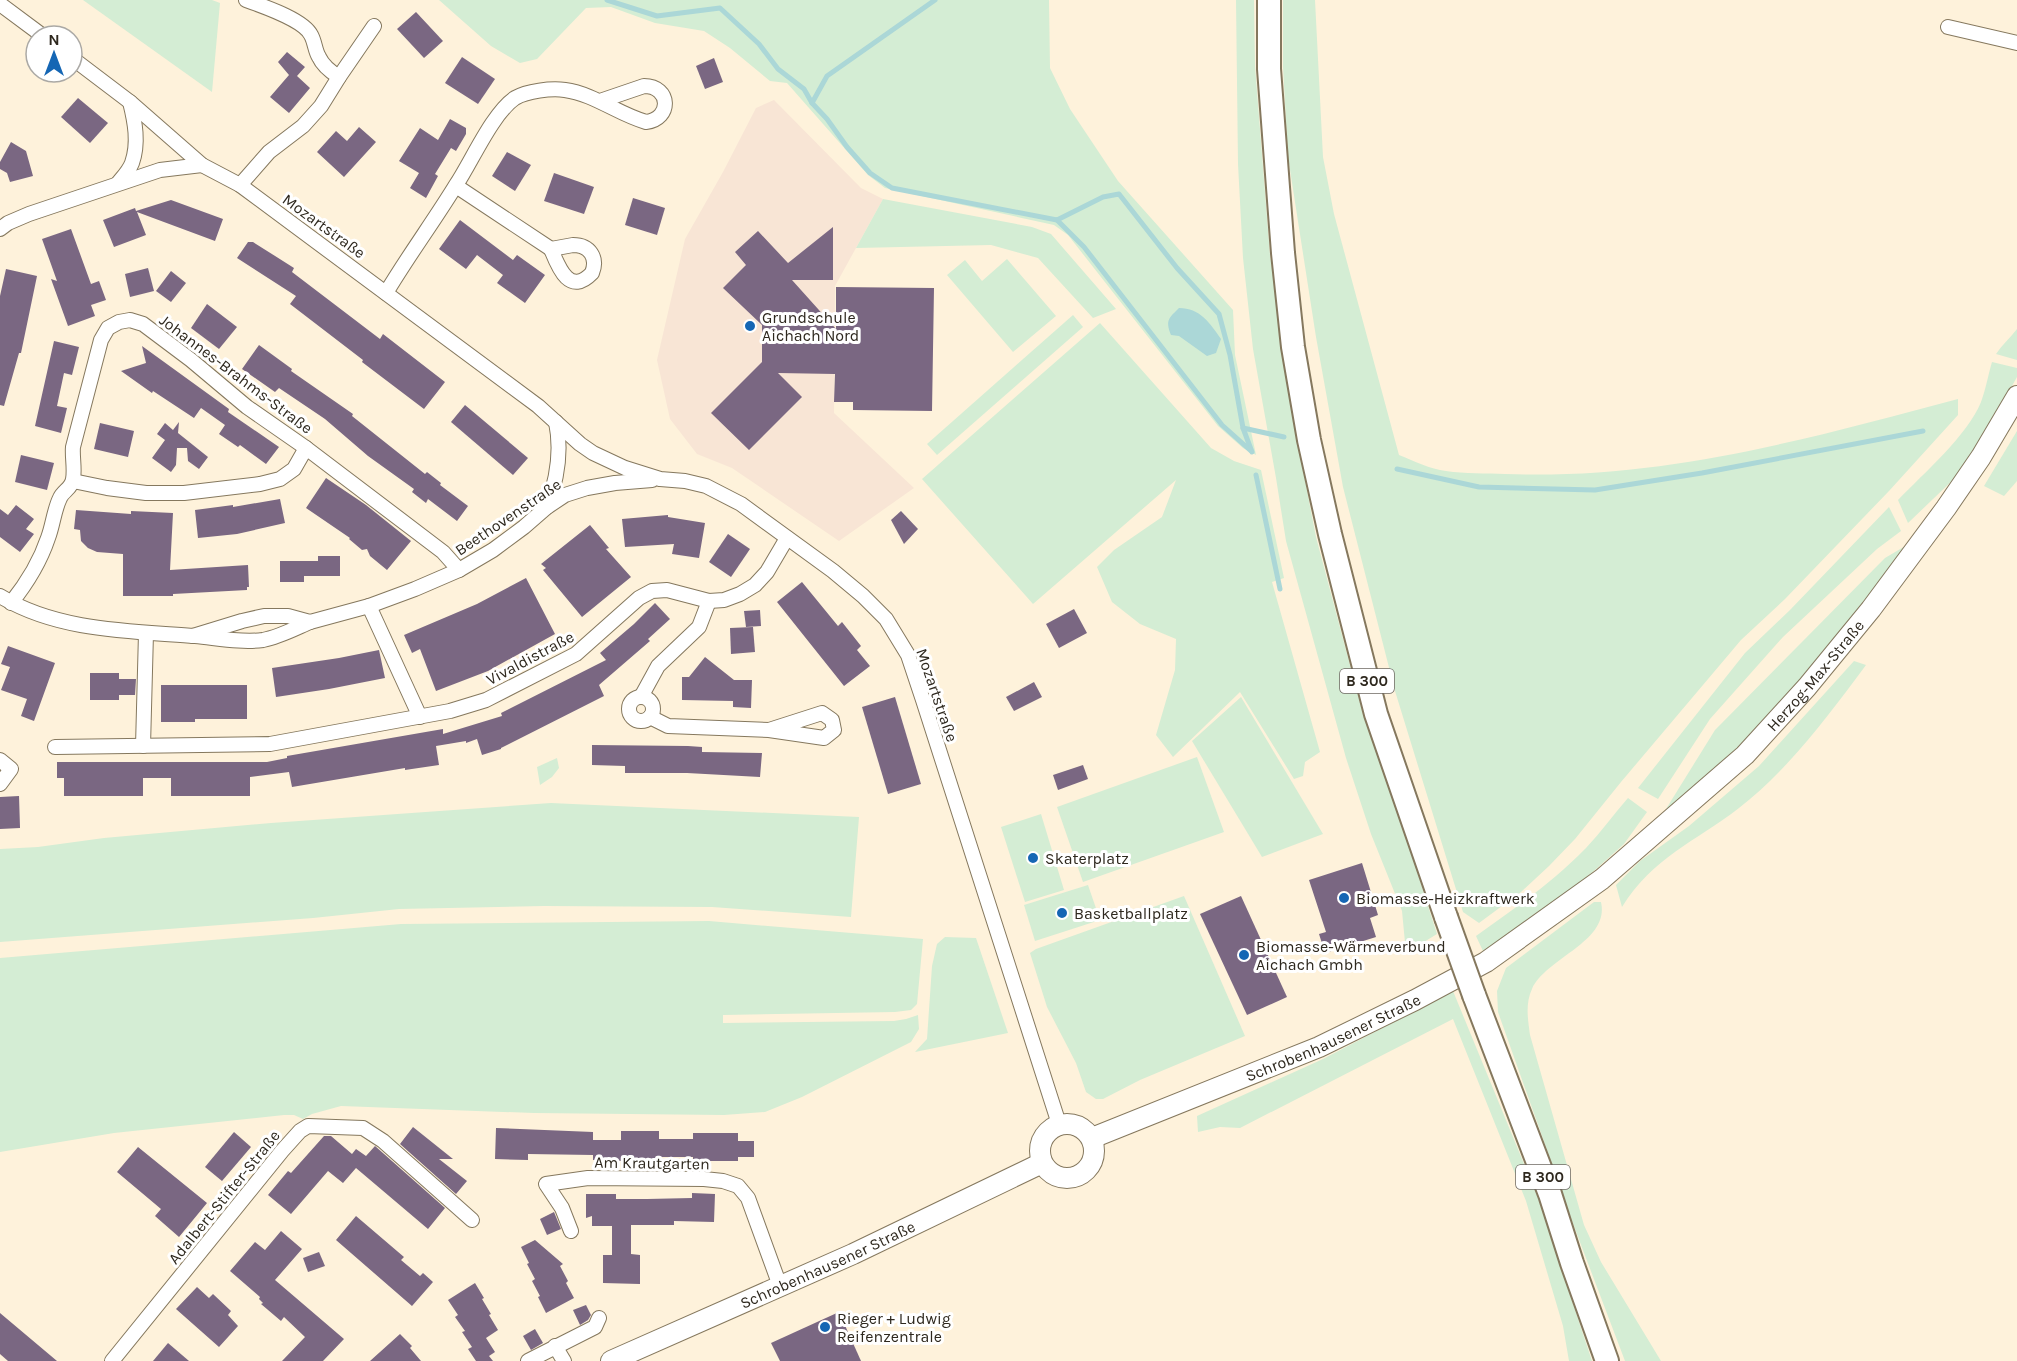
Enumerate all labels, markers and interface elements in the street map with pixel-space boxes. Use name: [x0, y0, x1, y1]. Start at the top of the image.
north arrow: [24, 24, 84, 84]
text: N: [48, 30, 60, 49]
street label: Mozartstraße: [279, 190, 369, 262]
place label: Grundschule Aichach Nord: [762, 308, 859, 345]
street label: Johannes-Brahms-Straße: [156, 310, 316, 438]
marker: Grundschule Aichach Nord: [743, 319, 757, 333]
street label: Beethovenstraße: [451, 475, 565, 559]
street label: Herzog-Max-Straße: [1762, 616, 1868, 735]
street label: Vivaldistraße: [483, 627, 577, 689]
street label: Mozartstraße: [912, 646, 962, 744]
road number: B 300: [1340, 669, 1394, 693]
place label: Skaterplatz: [1045, 849, 1129, 868]
marker: Skaterplatz: [1026, 851, 1040, 865]
place label: Biomasse-Heizkraftwerk: [1356, 889, 1535, 908]
marker: Biomasse-Heizkraftwerk: [1337, 891, 1351, 905]
place label: Basketballplatz: [1074, 904, 1188, 923]
marker: Basketballplatz: [1055, 906, 1069, 920]
place label: Biomasse-Wärmeverbund Aichach Gmbh: [1256, 937, 1446, 974]
marker: Biomasse-Wärmeverbund Aichach Gmbh: [1237, 948, 1251, 962]
street label: Schrobenhausener Straße: [1242, 989, 1424, 1085]
street label: Adalbert-Stifter-Straße: [164, 1126, 284, 1268]
street label: Am Krautgarten: [594, 1152, 710, 1174]
road number: B 300: [1516, 1165, 1570, 1189]
street label: Schrobenhausener Straße: [737, 1216, 918, 1312]
place label: Rieger + Ludwig Reifenzentrale: [837, 1309, 951, 1346]
marker: Rieger + Ludwig Reifenzentrale: [818, 1320, 832, 1334]

